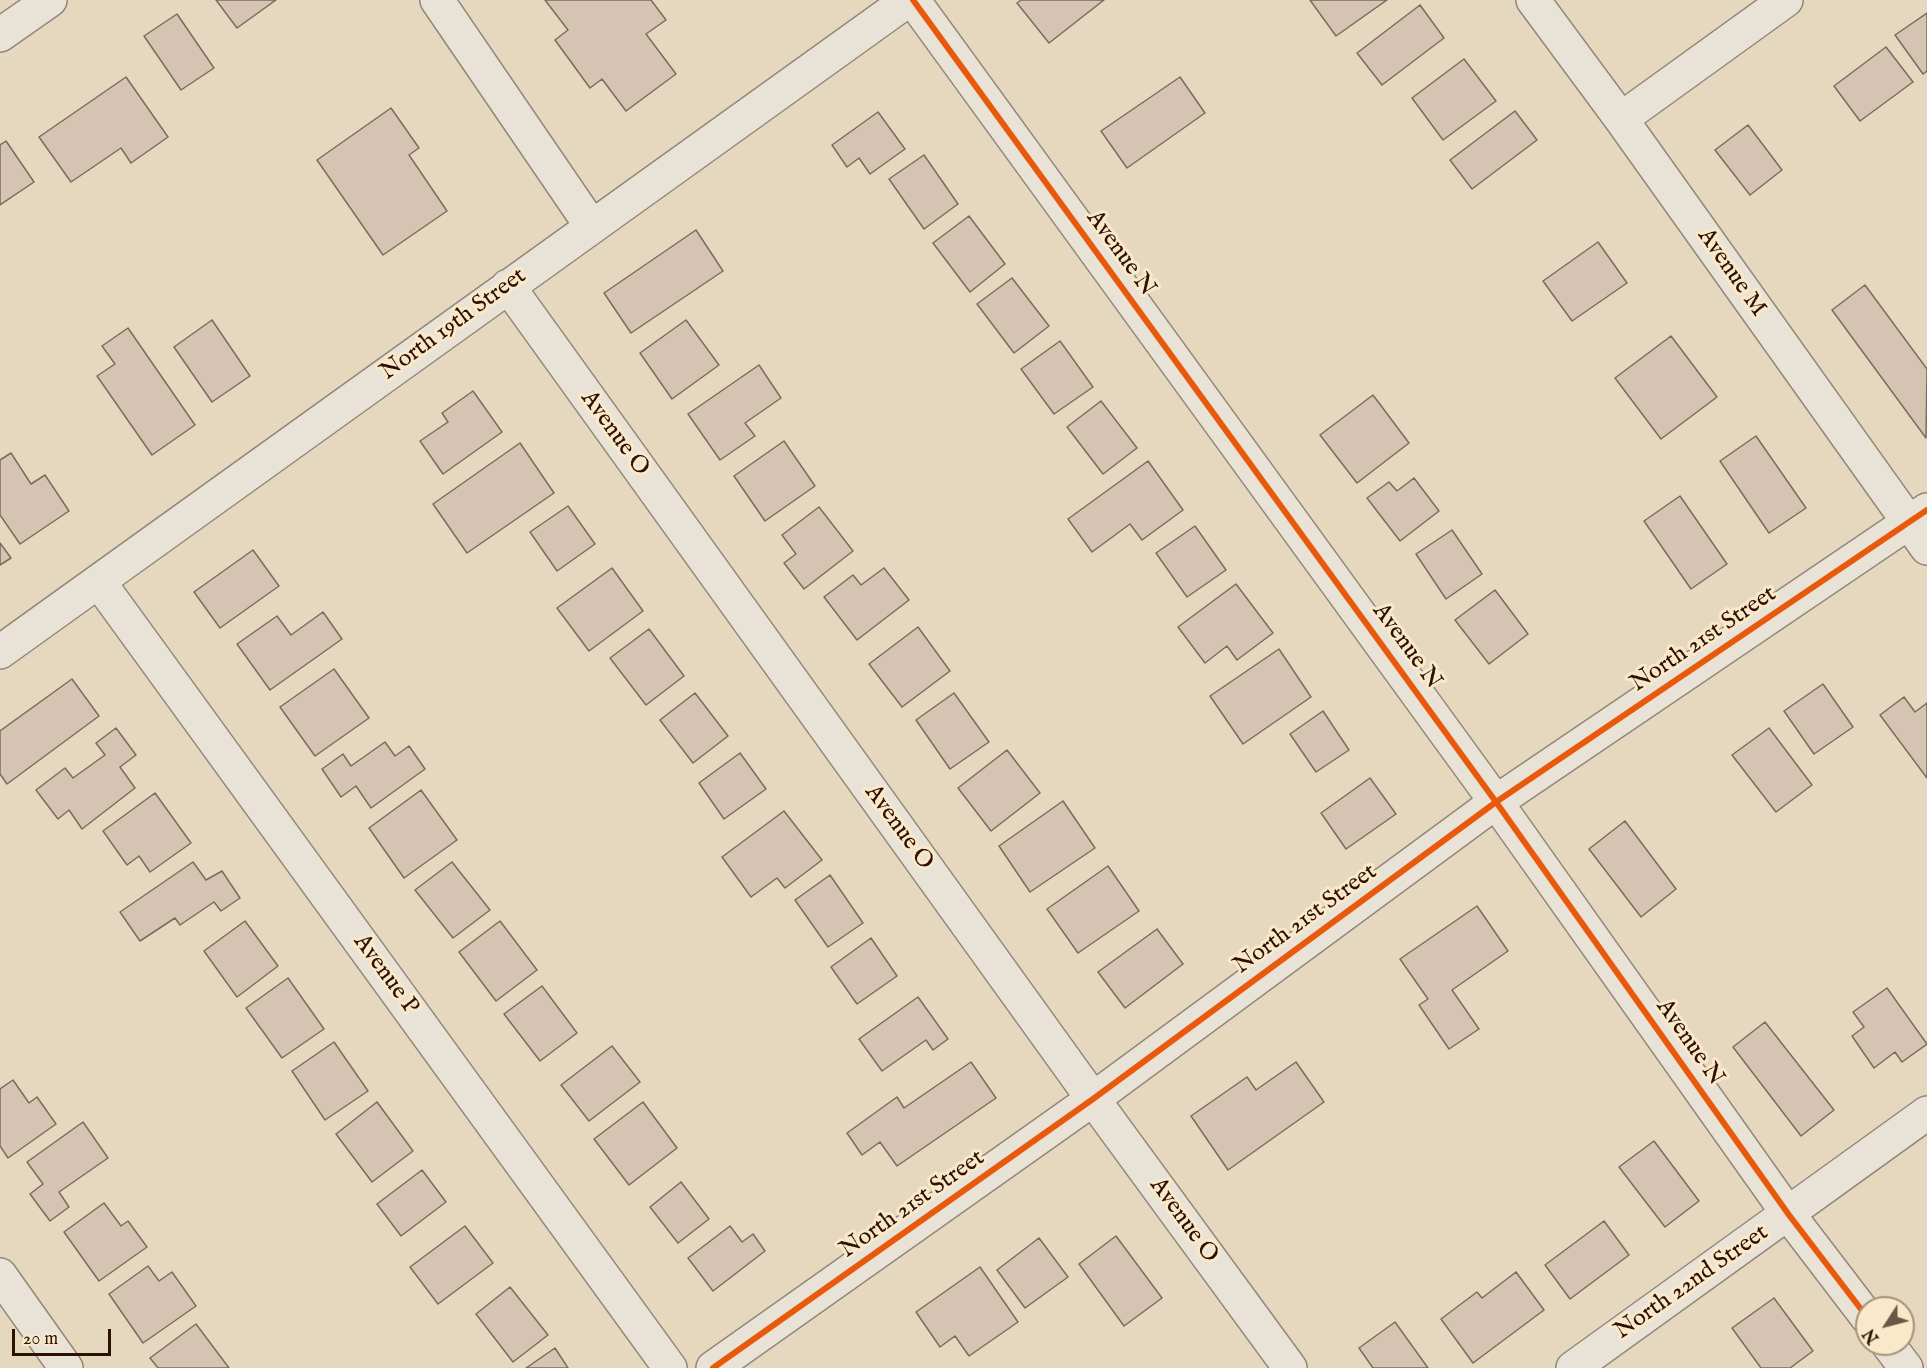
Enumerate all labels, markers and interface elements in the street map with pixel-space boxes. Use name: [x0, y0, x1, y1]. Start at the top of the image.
street label: Avenue N: [1079, 205, 1161, 303]
street label: Avenue M: [1690, 223, 1772, 323]
street label: North 19th Street: [375, 262, 533, 388]
street label: Avenue O: [573, 386, 655, 482]
street label: North 21st Street: [1626, 581, 1782, 699]
street label: Avenue N: [1365, 598, 1447, 696]
street label: Avenue O: [857, 780, 939, 876]
street label: North 21st Street: [1229, 858, 1383, 982]
street label: Avenue P: [346, 929, 424, 1021]
street label: Avenue N: [1649, 994, 1729, 1092]
street label: North 21st Street: [835, 1145, 991, 1265]
street label: Avenue O: [1142, 1173, 1224, 1269]
street label: North 22nd Street: [1610, 1219, 1774, 1347]
north arrow: [1855, 1296, 1915, 1356]
scale bar: [15, 1317, 114, 1355]
text: N: [1860, 1324, 1884, 1347]
text: 20 m: [23, 1328, 58, 1351]

